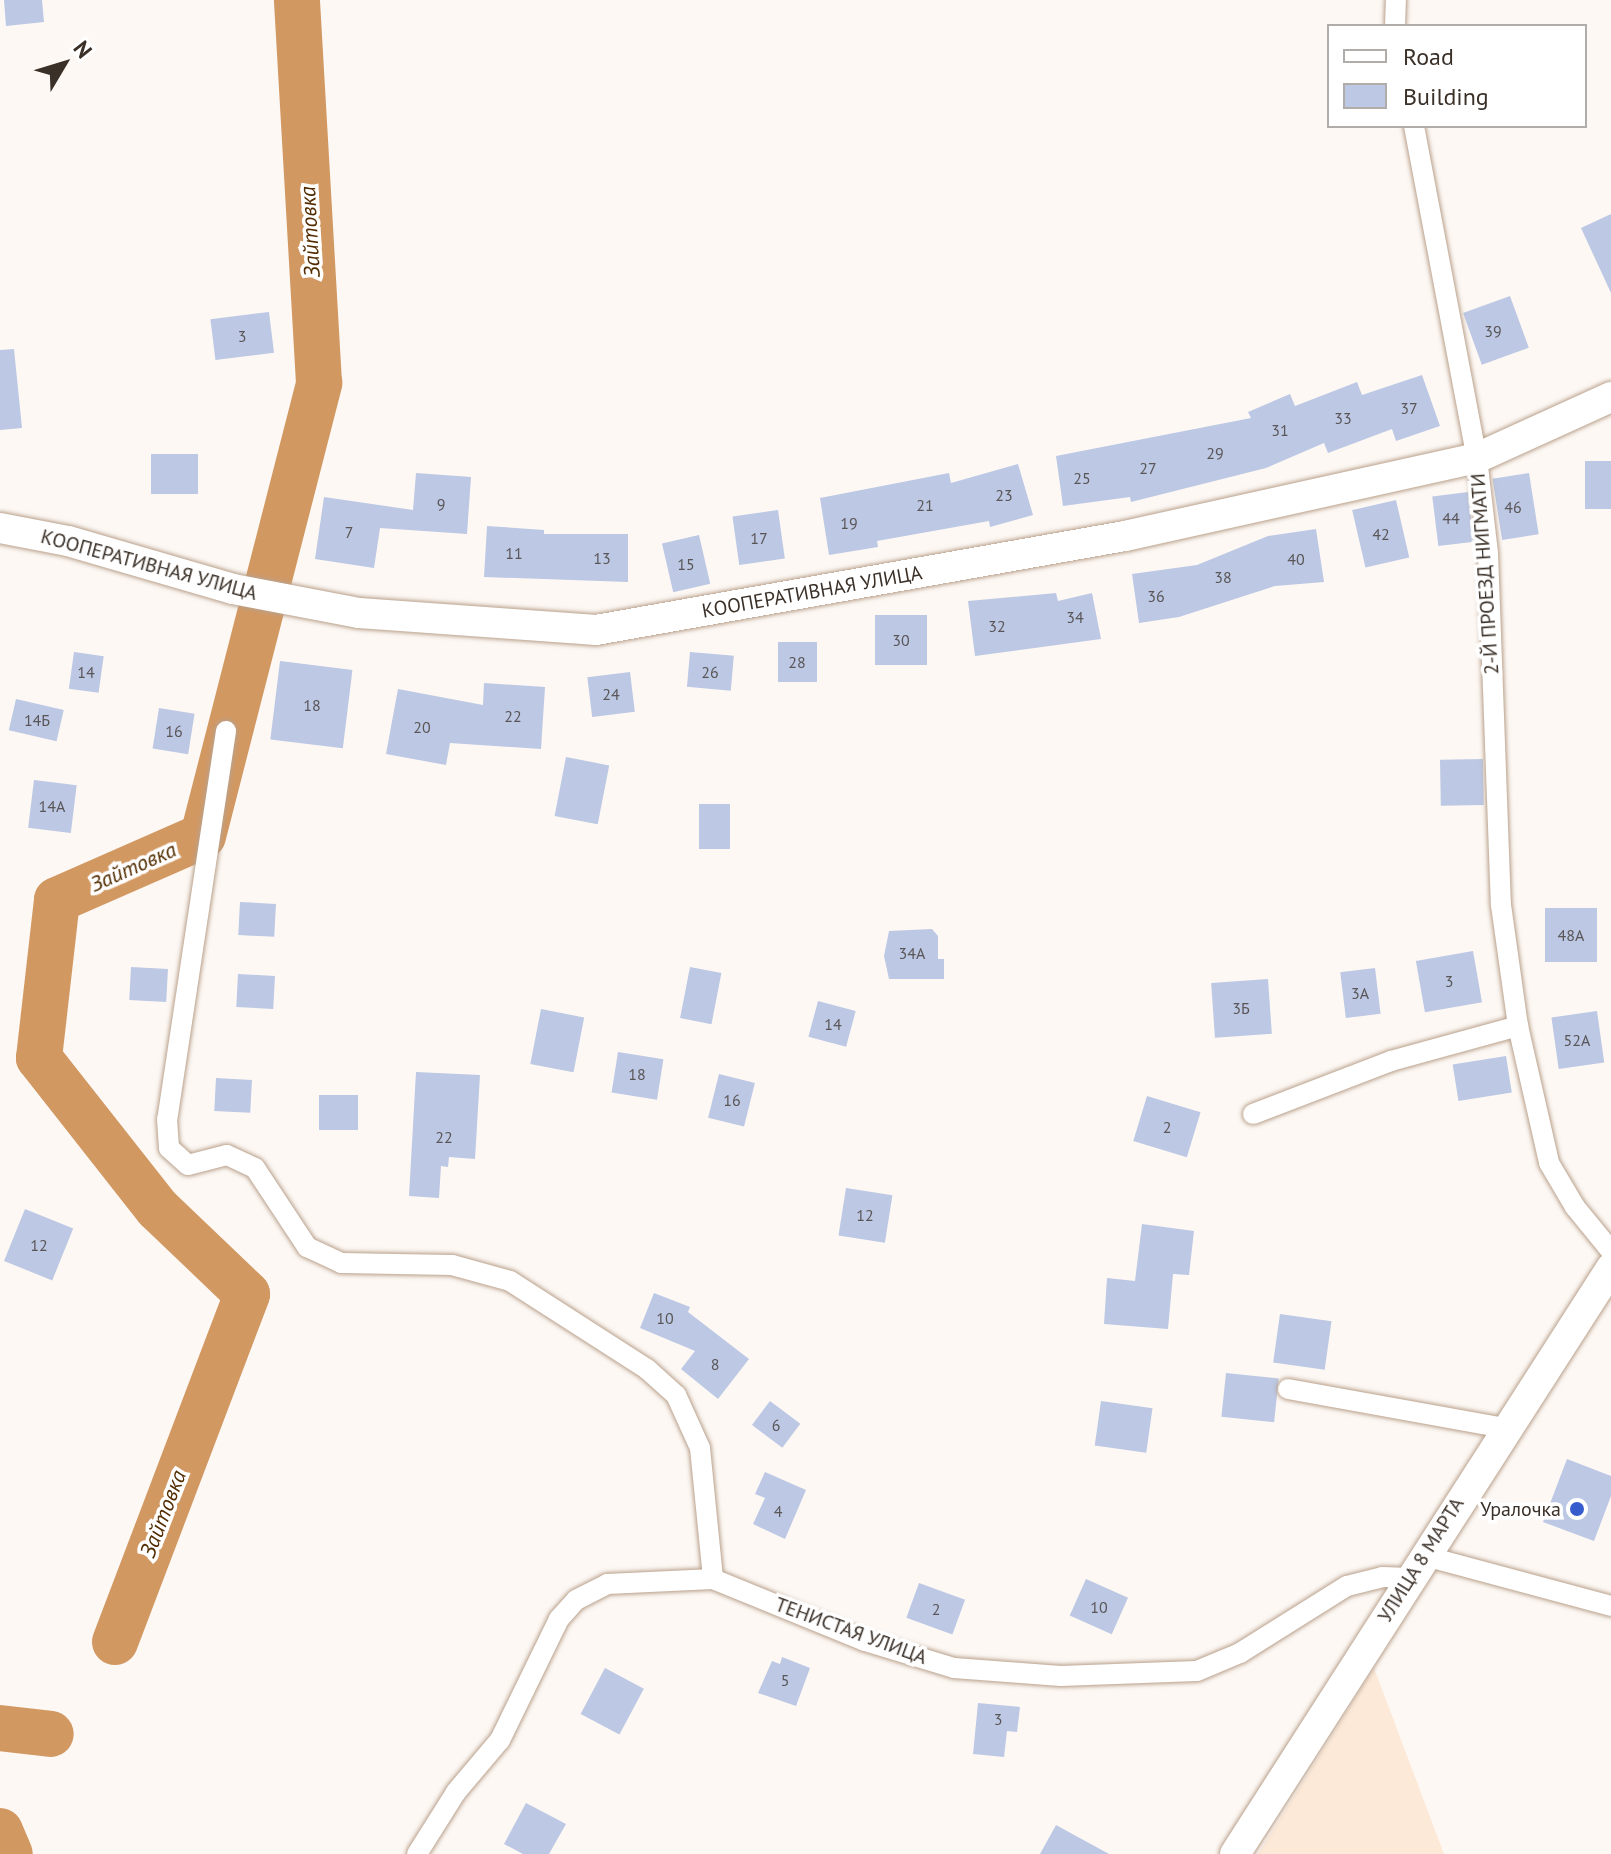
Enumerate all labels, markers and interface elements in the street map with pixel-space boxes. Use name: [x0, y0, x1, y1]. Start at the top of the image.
north arrow: [24, 24, 104, 104]
legend: [1327, 24, 1587, 128]
text: N: [67, 35, 98, 64]
text: Road: [1403, 41, 1454, 72]
text: Building: [1403, 81, 1489, 112]
water label: Зайтовка: [294, 186, 326, 278]
house number: 39: [1484, 321, 1502, 341]
house number: 3: [238, 326, 246, 346]
house number: 37: [1400, 398, 1418, 418]
house number: 33: [1334, 408, 1352, 428]
house number: 31: [1271, 420, 1289, 440]
house number: 29: [1206, 443, 1224, 463]
house number: 27: [1139, 458, 1157, 478]
house number: 25: [1073, 468, 1091, 488]
street label: 2-Й ПРОЕЗД НИГМАТИ: [1466, 472, 1504, 676]
house number: 23: [995, 485, 1013, 505]
house number: 9: [437, 494, 445, 514]
house number: 21: [916, 495, 934, 515]
house number: 46: [1504, 497, 1522, 517]
house number: 44: [1442, 508, 1460, 528]
house number: 19: [840, 513, 858, 533]
house number: 7: [345, 522, 353, 542]
street label: КООПЕРАТИВНАЯ УЛИЦА: [38, 524, 260, 606]
house number: 42: [1372, 524, 1390, 544]
house number: 17: [750, 528, 768, 548]
house number: 11: [505, 543, 523, 563]
house number: 13: [593, 548, 611, 568]
house number: 40: [1287, 549, 1305, 569]
house number: 15: [677, 554, 695, 574]
street label: КООПЕРАТИВНАЯ УЛИЦА: [700, 561, 924, 623]
house number: 38: [1214, 567, 1232, 587]
house number: 36: [1147, 586, 1165, 606]
house number: 34: [1066, 607, 1084, 627]
house number: 32: [988, 616, 1006, 636]
house number: 30: [892, 630, 910, 650]
house number: 28: [788, 652, 806, 672]
house number: 14: [77, 662, 95, 682]
house number: 26: [701, 662, 719, 682]
house number: 24: [602, 684, 620, 704]
house number: 18: [303, 695, 321, 715]
house number: 22: [504, 706, 522, 726]
house number: 14Б: [24, 710, 50, 730]
house number: 20: [413, 717, 431, 737]
house number: 16: [165, 721, 183, 741]
house number: 14А: [39, 796, 65, 816]
water label: Зайтовка: [86, 836, 180, 898]
house number: 48А: [1558, 925, 1584, 945]
house number: 34А: [899, 943, 925, 963]
house number: 3: [1445, 971, 1453, 991]
house number: 3А: [1351, 983, 1369, 1003]
house number: 3Б: [1232, 998, 1250, 1018]
house number: 14: [824, 1014, 842, 1034]
house number: 52А: [1564, 1030, 1590, 1050]
house number: 18: [628, 1064, 646, 1084]
house number: 16: [723, 1090, 741, 1110]
house number: 2: [1163, 1117, 1171, 1137]
house number: 22: [435, 1127, 453, 1147]
house number: 12: [856, 1205, 874, 1225]
house number: 12: [30, 1235, 48, 1255]
house number: 10: [656, 1308, 674, 1328]
house number: 8: [711, 1354, 719, 1374]
house number: 6: [772, 1415, 780, 1435]
water label: Зайтовка: [134, 1467, 192, 1561]
street label: УЛИЦА 8 МАРТА: [1373, 1493, 1469, 1627]
place label: Уралочка: [1480, 1497, 1561, 1521]
marker: Уралочка: [1568, 1500, 1586, 1518]
house number: 4: [774, 1501, 782, 1521]
street label: ТЕНИСТАЯ УЛИЦА: [772, 1592, 930, 1670]
house number: 10: [1090, 1597, 1108, 1617]
house number: 2: [932, 1599, 940, 1619]
house number: 5: [781, 1670, 789, 1690]
house number: 3: [994, 1709, 1002, 1729]

